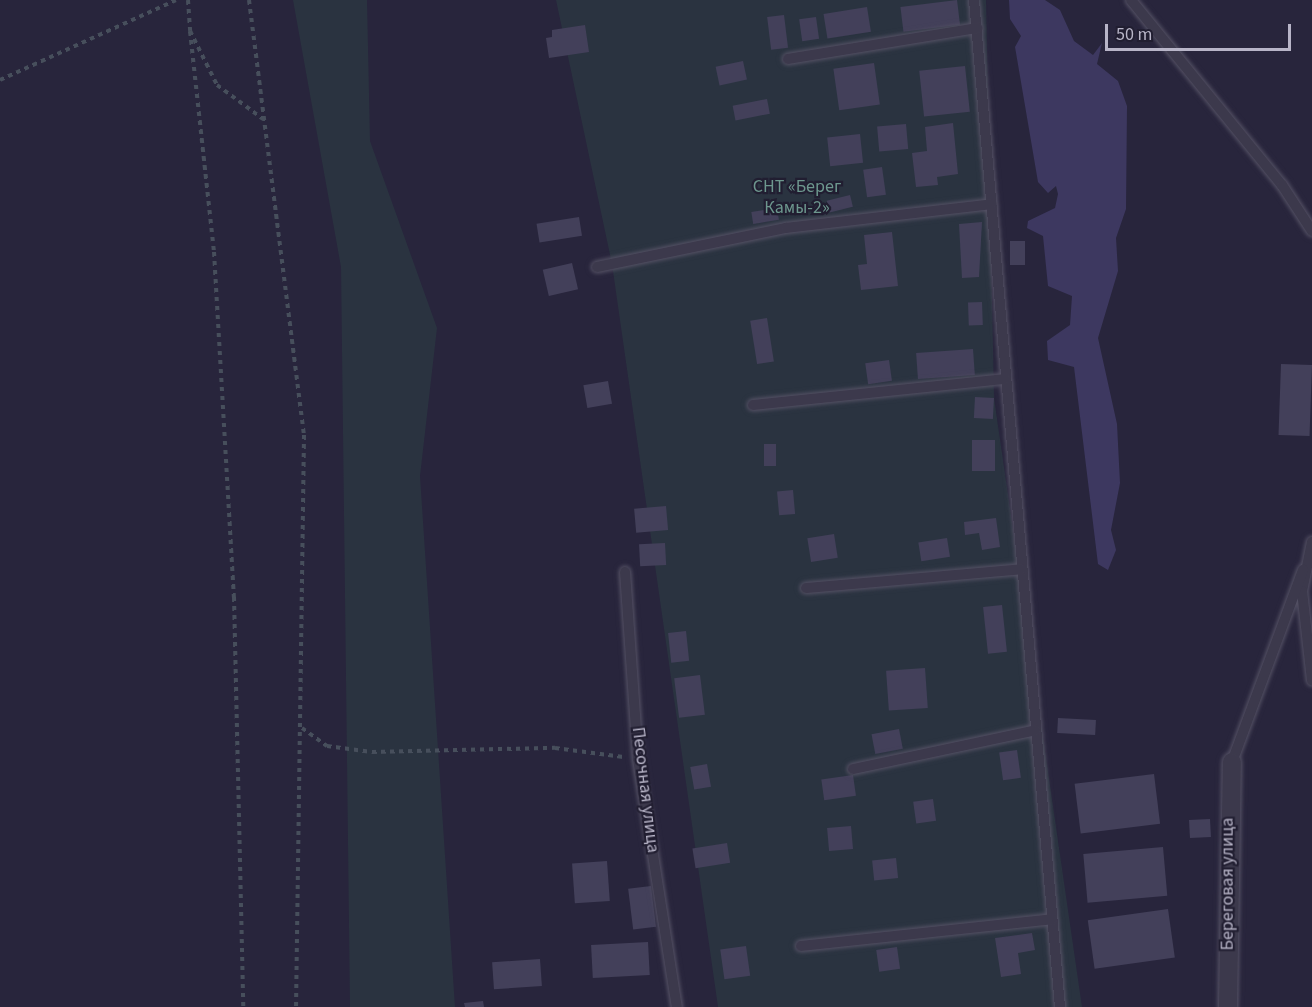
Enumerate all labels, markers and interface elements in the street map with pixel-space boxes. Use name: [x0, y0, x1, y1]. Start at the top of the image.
scale bar: [1108, 12, 1294, 50]
text: 50 m: [1116, 22, 1152, 47]
park label: СНТ «Берег Камы-2»: [753, 177, 841, 219]
street label: Песочная улица: [627, 726, 663, 854]
street label: Береговая улица: [1217, 818, 1239, 950]

